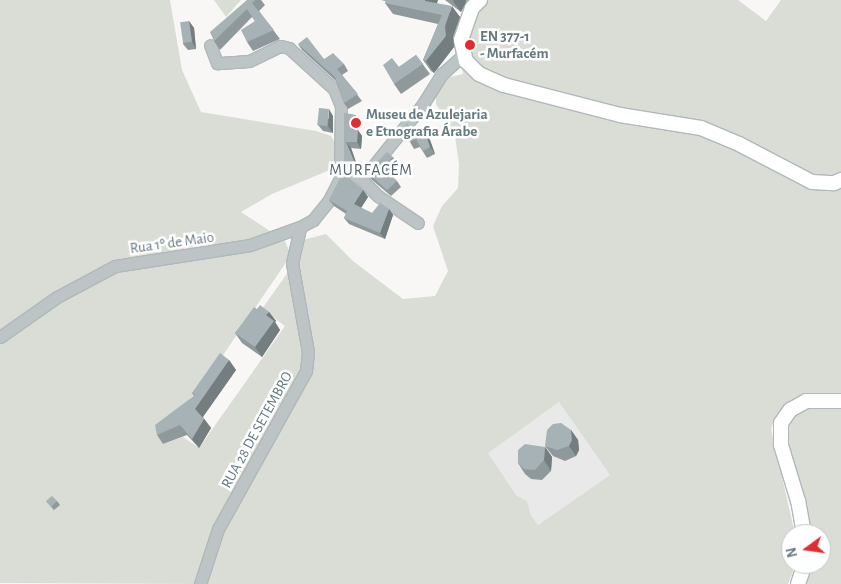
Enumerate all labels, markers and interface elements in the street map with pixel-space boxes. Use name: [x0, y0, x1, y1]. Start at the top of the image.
place label: EN 377-1 - Murfacém: [480, 27, 549, 62]
marker: EN 377-1 - Murfacém: [464, 39, 476, 51]
place label: Museu de Azulejaria e Etnografia Árabe: [366, 105, 488, 140]
marker: Museu de Azulejaria e Etnografia Árabe: [350, 117, 362, 129]
district label: MURFACÉM: [328, 160, 414, 180]
street label: Rua 1º de Maio: [129, 228, 215, 258]
street label: RUA 28 DE SETEMBRO: [217, 369, 297, 491]
north arrow: [781, 524, 831, 574]
text: N: [784, 546, 800, 559]

